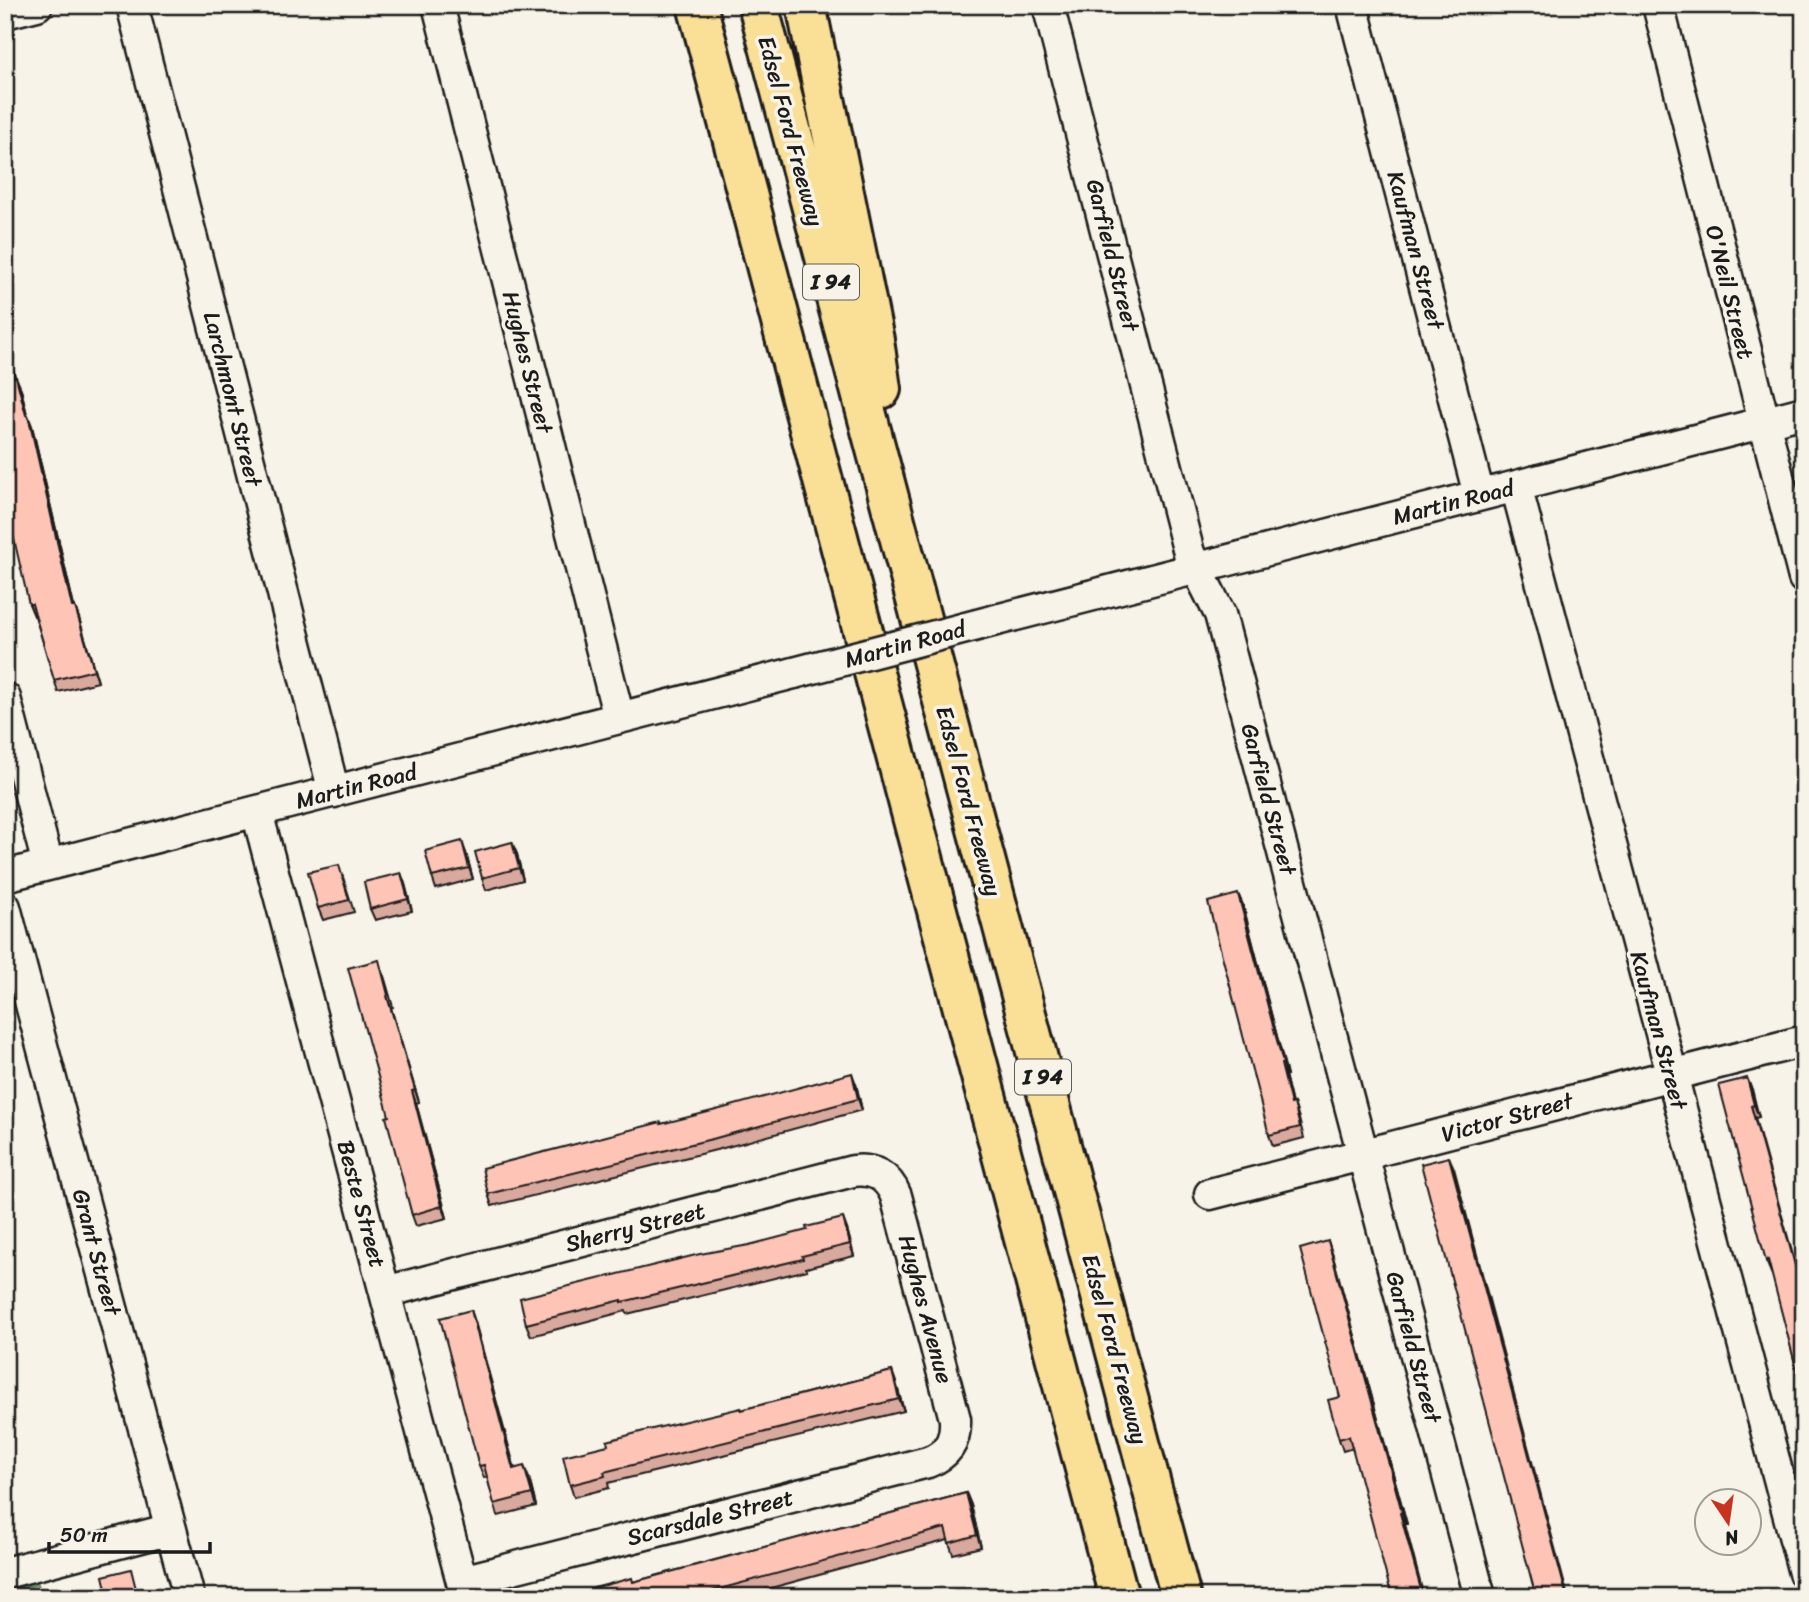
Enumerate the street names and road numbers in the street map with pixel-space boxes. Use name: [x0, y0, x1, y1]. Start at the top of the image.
street label: Edsel Ford Freeway: [745, 31, 836, 231]
street label: Kaufman Street: [1375, 166, 1457, 336]
street label: Garfield Street: [1074, 175, 1152, 337]
street label: O'Neil Street: [1693, 221, 1766, 364]
road number: I 94: [803, 264, 859, 300]
street label: Hughes Street: [490, 287, 565, 439]
street label: Larchmont Street: [191, 307, 274, 493]
street label: Martin Road: [1388, 467, 1520, 537]
street label: Martin Road: [840, 608, 972, 680]
street label: Edsel Ford Freeway: [923, 701, 1014, 901]
street label: Garfield Street: [1229, 719, 1309, 881]
street label: Martin Road: [291, 751, 423, 821]
street label: Kaufman Street: [1618, 946, 1700, 1116]
road number: I 94: [1015, 1060, 1071, 1094]
street label: Victor Street: [1437, 1080, 1579, 1155]
street label: Beste Street: [325, 1136, 398, 1273]
street label: Grant Street: [60, 1184, 134, 1322]
street label: Sherry Street: [561, 1190, 709, 1265]
street label: Hughes Avenue: [886, 1230, 965, 1388]
street label: Edsel Ford Freeway: [1069, 1249, 1160, 1449]
street label: Garfield Street: [1374, 1267, 1454, 1429]
street label: Scarsdale Street: [622, 1477, 798, 1558]

